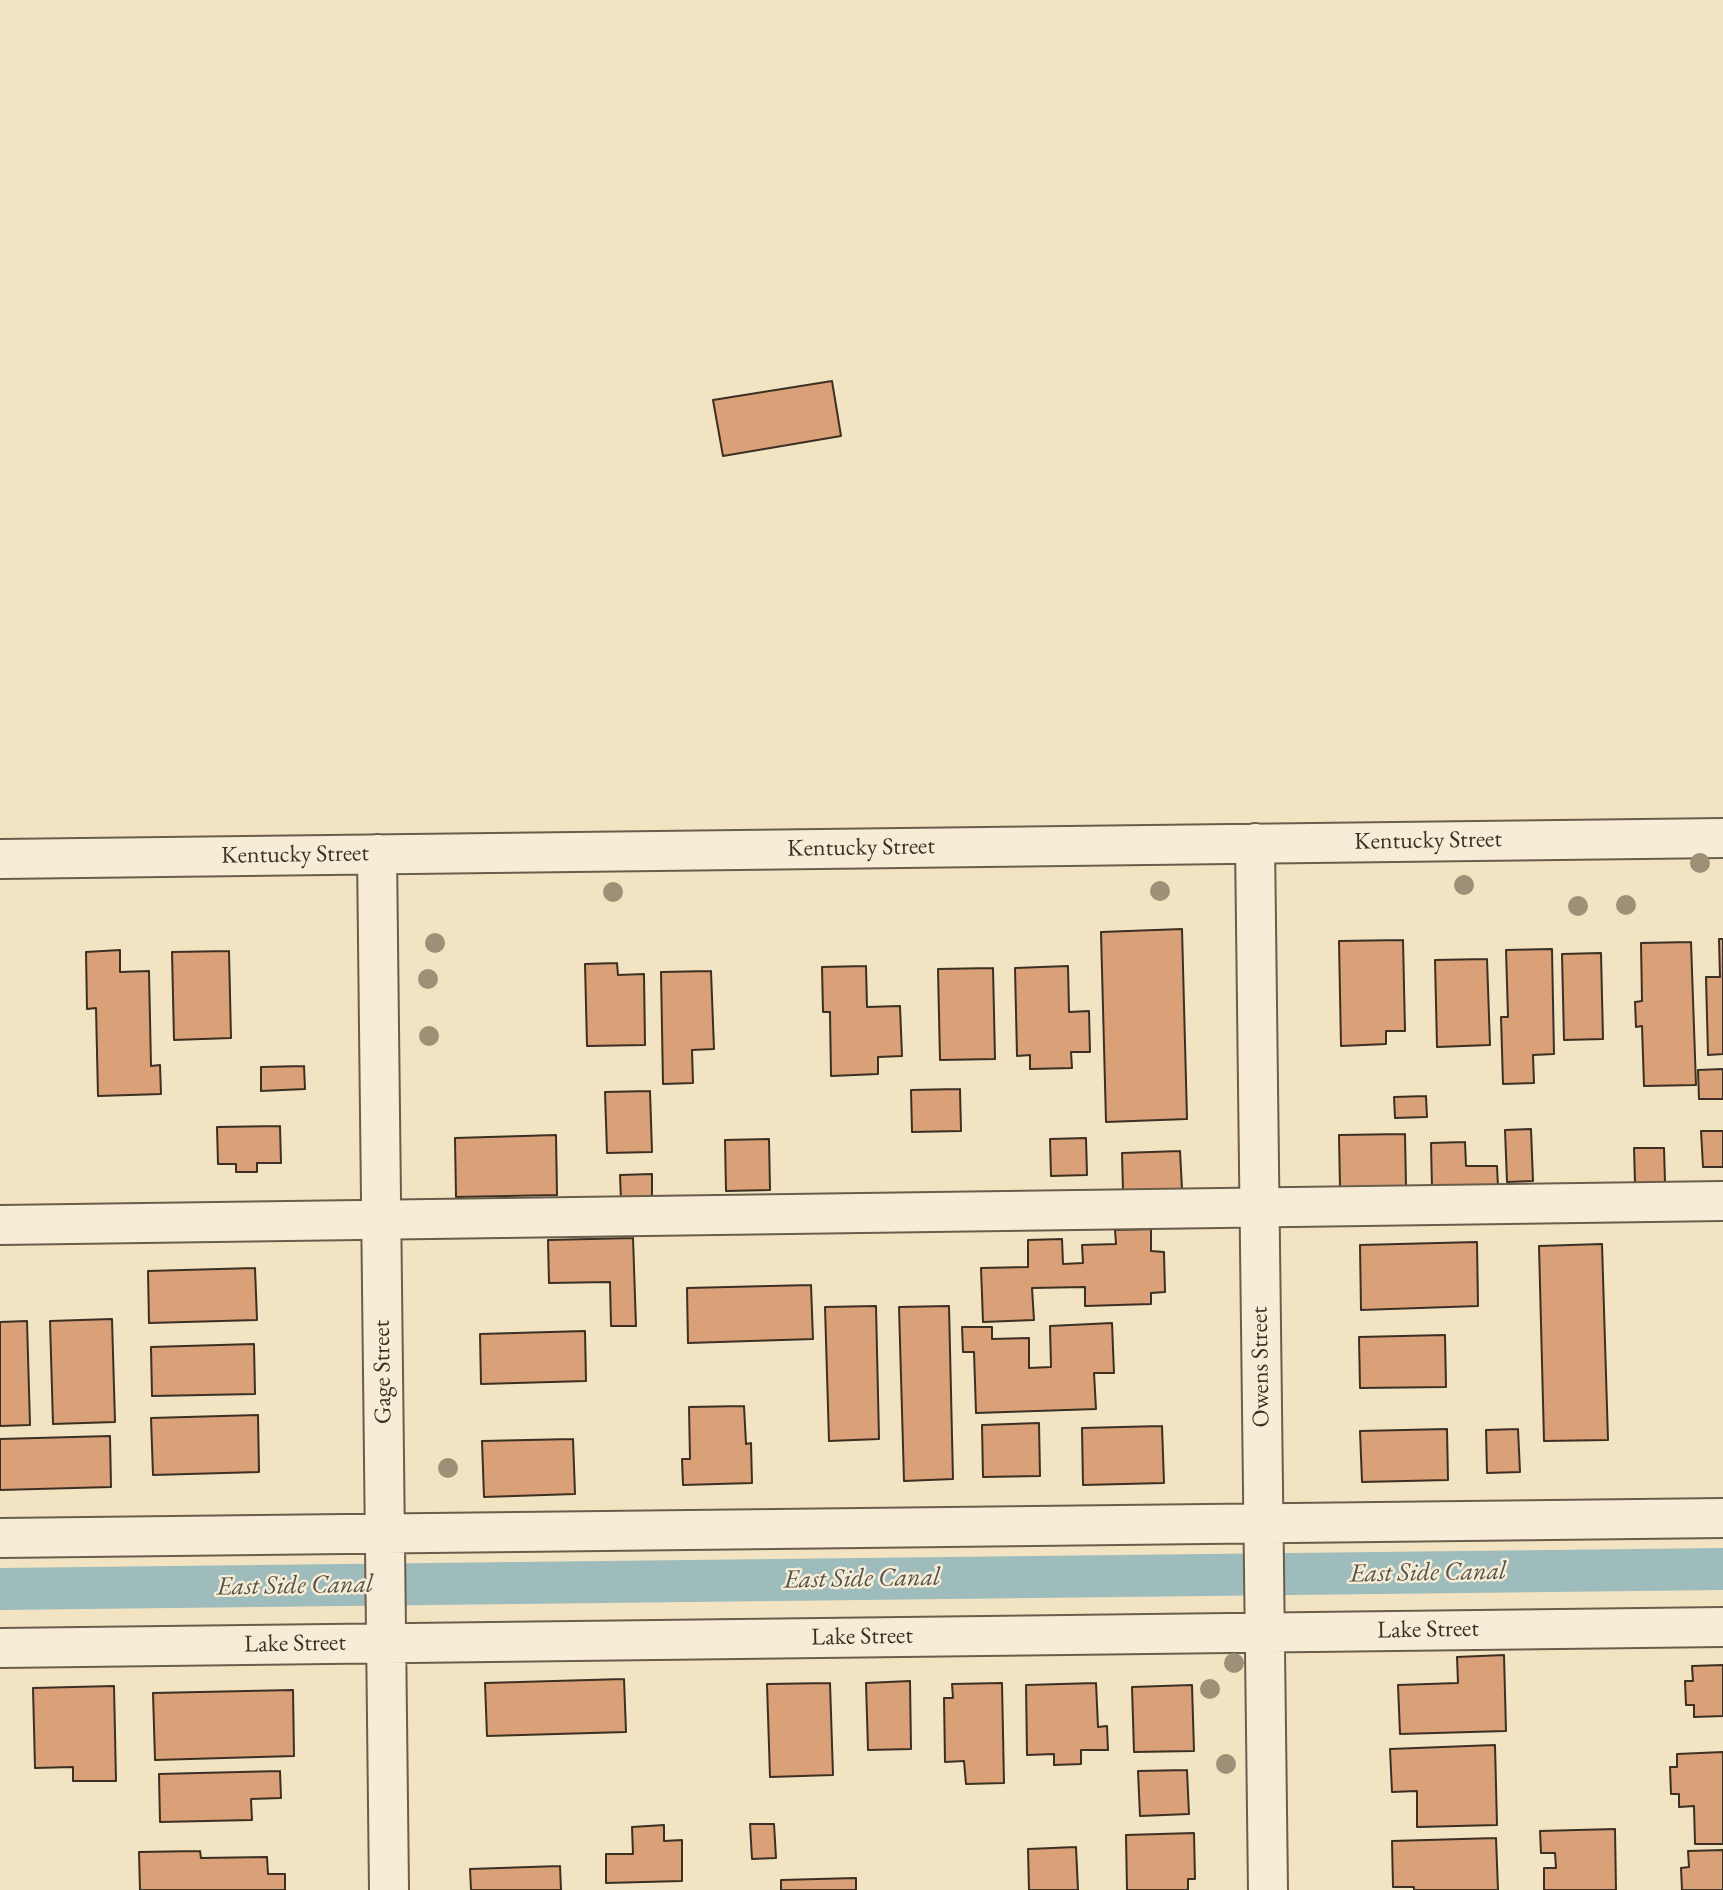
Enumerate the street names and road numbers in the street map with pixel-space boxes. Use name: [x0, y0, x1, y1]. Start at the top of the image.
street label: Kentucky Street: [1354, 825, 1502, 857]
street label: Kentucky Street: [787, 832, 935, 864]
street label: Kentucky Street: [221, 839, 369, 871]
street label: Owens Street: [1246, 1306, 1276, 1428]
street label: Gage Street: [368, 1320, 398, 1424]
street label: Lake Street: [1377, 1615, 1479, 1645]
street label: Lake Street: [811, 1622, 913, 1652]
street label: Lake Street: [244, 1629, 346, 1659]

